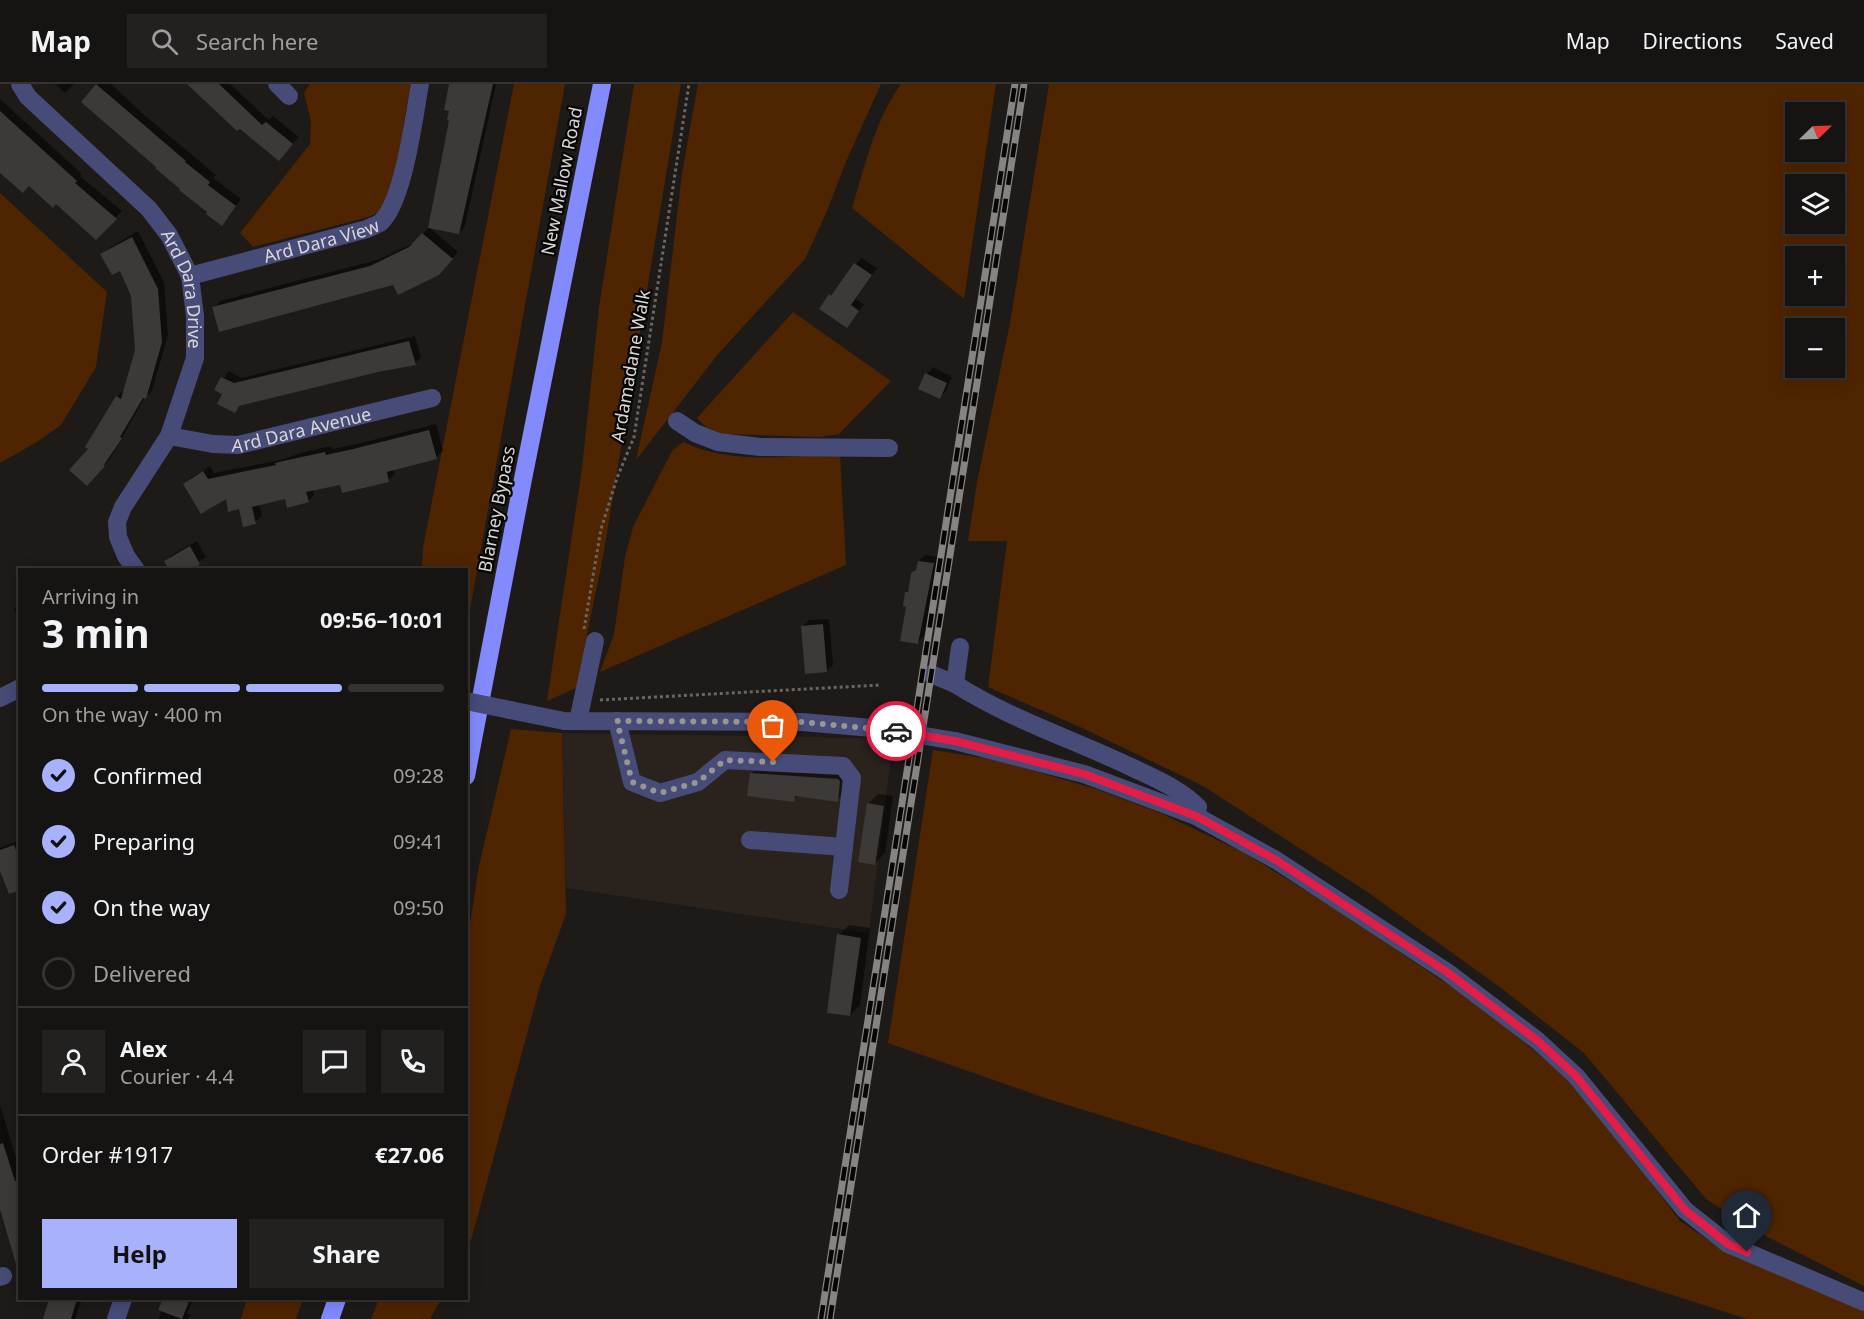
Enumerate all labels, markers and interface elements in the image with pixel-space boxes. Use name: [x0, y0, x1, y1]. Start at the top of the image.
search box: [127, 14, 547, 68]
text: Map: [30, 22, 91, 60]
icon: search: [148, 25, 181, 58]
text: Search here: [196, 26, 318, 56]
text: Map: [1566, 27, 1610, 55]
text: Directions: [1643, 27, 1742, 55]
text: Saved: [1775, 27, 1834, 55]
north arrow: [1785, 102, 1845, 162]
map controls: [1785, 102, 1845, 378]
street label: New Mallow Road: [535, 105, 587, 257]
button: layers: [1785, 174, 1845, 234]
street label: Ard Dara View: [261, 213, 383, 268]
street label: Ard Dara Drive: [156, 225, 207, 349]
button: +: [1785, 246, 1845, 306]
street label: Ardamadane Walk: [605, 287, 655, 444]
button: −: [1785, 318, 1845, 378]
street label: Ard Dara Avenue: [231, 401, 374, 457]
street label: Blarney Bypass: [472, 444, 520, 574]
text: Arriving in: [42, 583, 139, 610]
text: 09:56–10:01: [320, 604, 444, 634]
text: 3 min: [42, 606, 149, 659]
pin: [747, 700, 798, 762]
text: On the way · 400 m: [42, 701, 222, 728]
courier: [866, 701, 926, 761]
icon: bag: [756, 709, 789, 742]
icon: car: [880, 715, 913, 748]
icon: check: [42, 759, 75, 792]
text: Confirmed: [93, 760, 203, 790]
text: 09:28: [393, 762, 444, 789]
icon: check: [42, 825, 75, 858]
text: Preparing: [93, 826, 195, 856]
text: 09:41: [393, 828, 444, 855]
icon: check: [42, 891, 75, 924]
text: On the way: [93, 892, 210, 922]
text: 09:50: [393, 894, 444, 921]
text: Delivered: [93, 958, 191, 988]
button: person: [42, 1030, 105, 1093]
button: chat: [303, 1030, 366, 1093]
button: phone: [381, 1030, 444, 1093]
text: Alex: [120, 1033, 167, 1063]
text: Courier · 4.4: [120, 1063, 234, 1090]
text: Order #1917: [42, 1139, 173, 1169]
text: €27.06: [375, 1139, 444, 1169]
pin: [1721, 1190, 1772, 1252]
icon: home: [1730, 1199, 1763, 1232]
button: Help: [42, 1219, 237, 1288]
button: Share: [249, 1219, 444, 1288]

